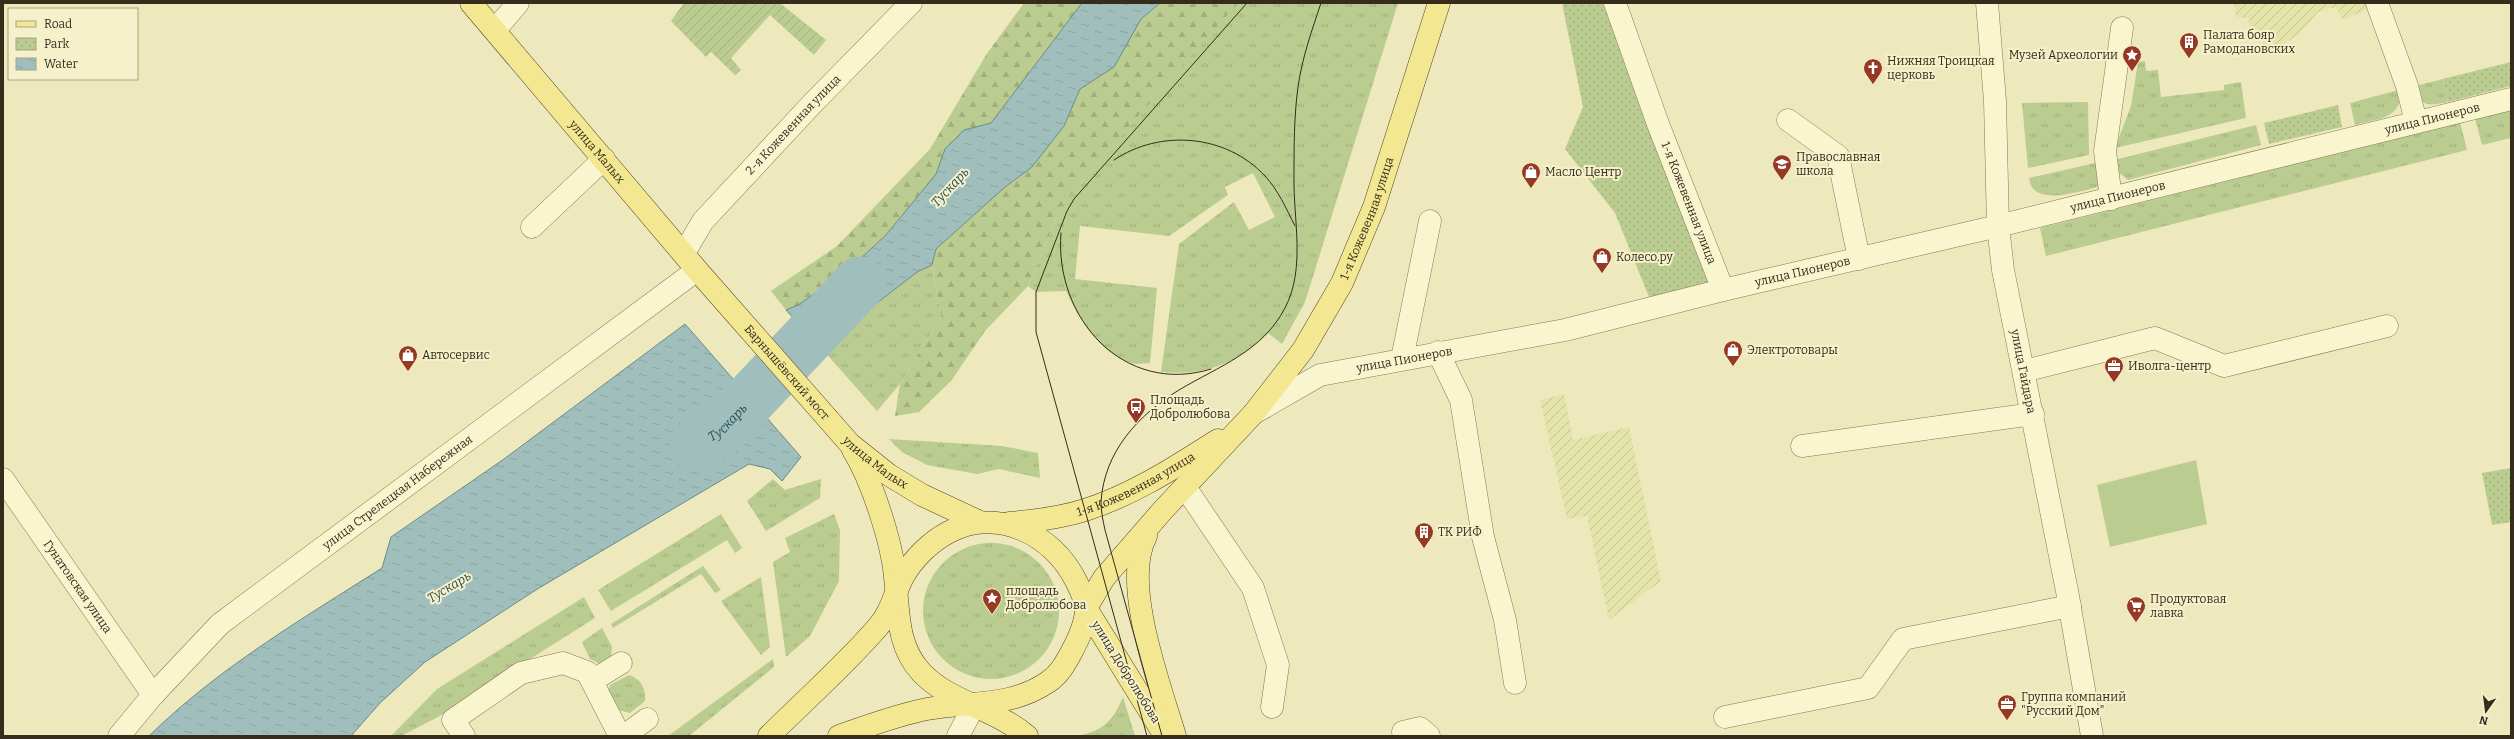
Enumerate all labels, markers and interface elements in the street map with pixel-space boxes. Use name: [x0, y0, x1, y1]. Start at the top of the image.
legend: [8, 8, 138, 80]
text: Road: [44, 17, 72, 31]
place label: Палата бояр Рамодановских: [2203, 28, 2295, 56]
building icon: Палата бояр Рамодановских: [2178, 31, 2200, 59]
text: Park: [44, 37, 70, 51]
place icon: Музей Археологии: [2121, 44, 2143, 72]
place label: Музей Археологии: [2009, 48, 2118, 62]
place label: Нижняя Троицкая церковь: [1887, 54, 1995, 82]
text: Water: [44, 57, 79, 71]
church icon: Нижняя Троицкая церковь: [1862, 57, 1884, 85]
street label: 2-я Кожевенная улица: [743, 72, 844, 178]
street label: улица Пионеров: [2382, 100, 2481, 137]
street label: улица Малых: [566, 117, 628, 187]
street label: 1-я Кожевенная улица: [1659, 139, 1719, 266]
place label: Православная школа: [1796, 150, 1881, 178]
school or university icon: Православная школа: [1771, 153, 1793, 181]
street label: 1-я Кожевенная улица: [1337, 155, 1397, 282]
shop icon: Масло Центр: [1520, 161, 1542, 189]
water label: Тускарь: [928, 164, 972, 210]
place label: Масло Центр: [1545, 165, 1621, 179]
street label: улица Пионеров: [2068, 178, 2167, 215]
shop icon: Колесо.ру: [1591, 246, 1613, 274]
place label: Колесо.ру: [1616, 250, 1674, 264]
street label: улица Пионеров: [1753, 254, 1852, 290]
street label: Барнышёвский мост: [741, 322, 832, 423]
street label: улица Гайдара: [2008, 327, 2039, 415]
shop icon: Электротовары: [1722, 339, 1744, 367]
place label: Электротовары: [1747, 343, 1838, 357]
shop icon: Автосервис: [397, 344, 419, 372]
street label: улица Пионеров: [1354, 344, 1454, 375]
place label: Автосервис: [422, 348, 490, 362]
office icon: Иволга-центр: [2103, 355, 2125, 383]
place label: Иволга-центр: [2128, 359, 2211, 373]
place label: Площадь Добролюбова: [1150, 393, 1231, 421]
bus stop icon: Площадь Добролюбова: [1125, 396, 1147, 424]
water label: Тускарь: [705, 400, 750, 444]
street label: улица Стрелецкая Набережная: [319, 432, 475, 553]
street label: улица Малых: [839, 433, 911, 492]
street label: 1-я Кожевенная улица: [1075, 449, 1198, 519]
building icon: ТК РИФ: [1413, 521, 1435, 549]
place label: ТК РИФ: [1438, 525, 1482, 539]
street label: Гунатовская улица: [41, 537, 115, 636]
water label: Тускарь: [424, 568, 474, 606]
place label: площадь Добролюбова: [1006, 584, 1087, 612]
place icon: площадь Добролюбова: [981, 587, 1003, 615]
place label: Продуктовая лавка: [2150, 592, 2227, 620]
supermarket icon: Продуктовая лавка: [2125, 595, 2147, 623]
street label: улица Добролюбова: [1088, 617, 1163, 726]
place label: Группа компаний "Русский Дом": [2021, 690, 2126, 718]
north arrow: [2466, 691, 2506, 731]
office icon: Группа компаний "Русский Дом": [1996, 693, 2018, 721]
text: N: [2478, 713, 2489, 728]

